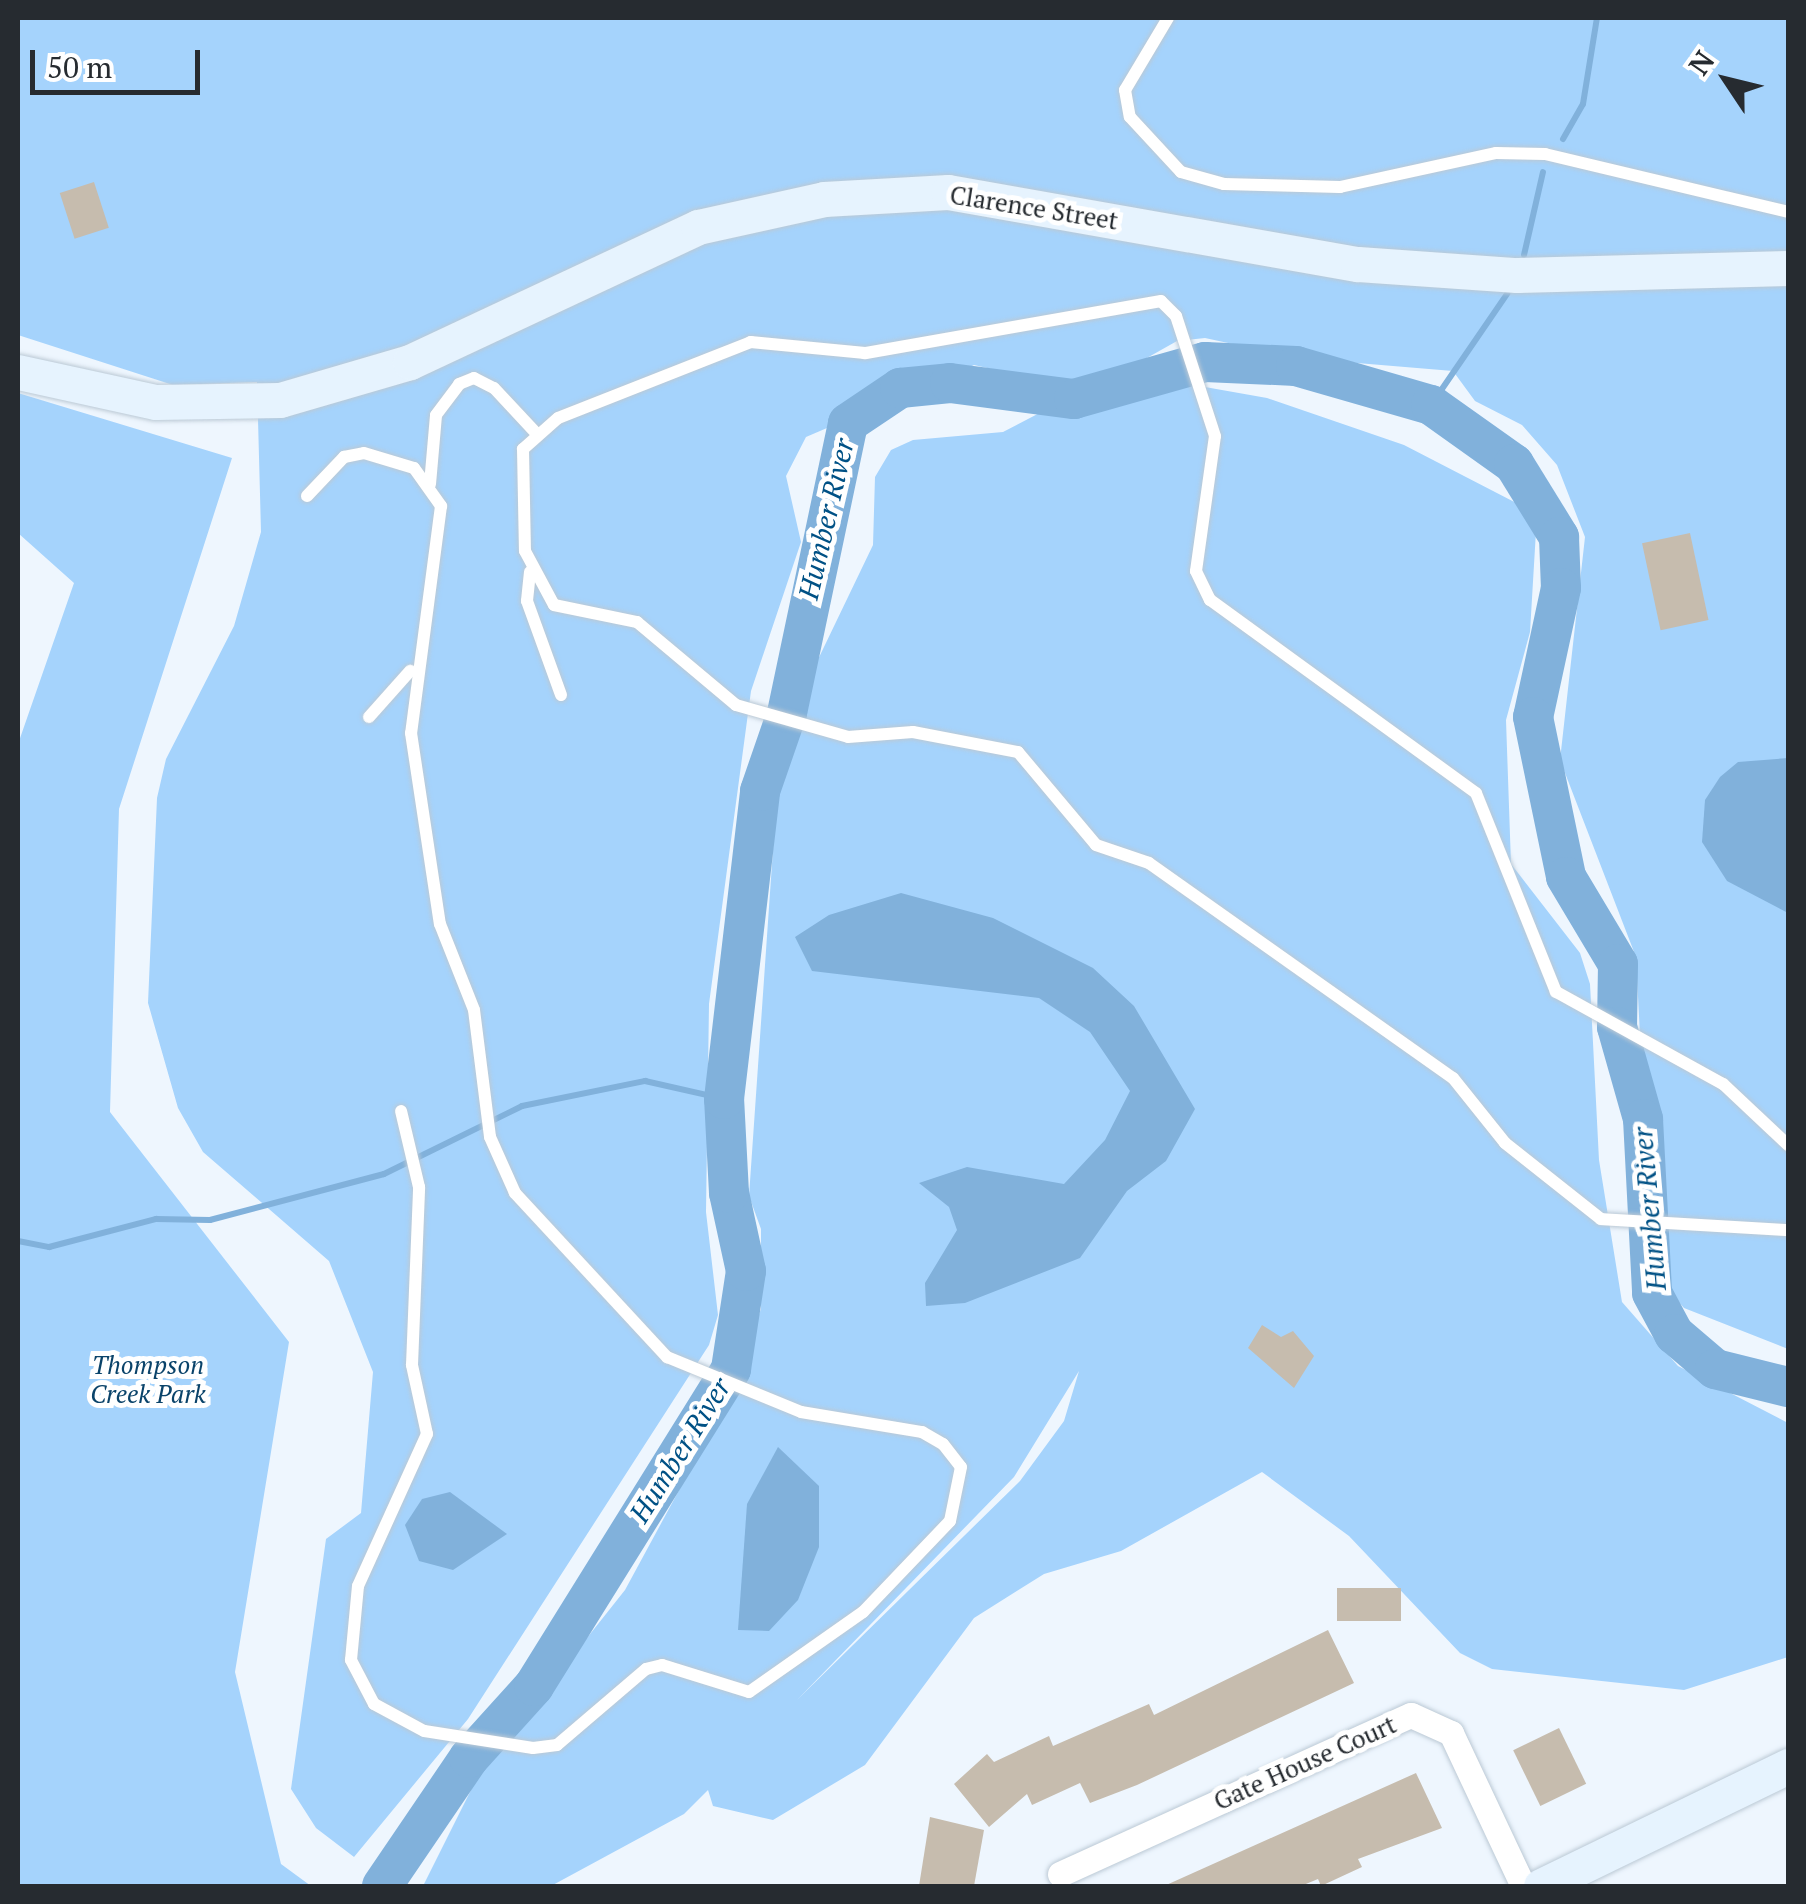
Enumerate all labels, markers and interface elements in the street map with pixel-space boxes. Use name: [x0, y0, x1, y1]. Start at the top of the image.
scale bar: [35, 30, 205, 92]
north arrow: [1676, 30, 1776, 130]
text: N: [1680, 43, 1722, 82]
text: 50 m: [47, 47, 112, 87]
street label: Clarence Street: [948, 180, 1120, 236]
water label: Humber River: [791, 435, 861, 603]
water label: Humber River: [1625, 1126, 1673, 1292]
park label: Thompson Creek Park: [90, 1351, 206, 1410]
water label: Humber River: [622, 1372, 738, 1528]
street label: Gate House Court: [1209, 1709, 1401, 1817]

